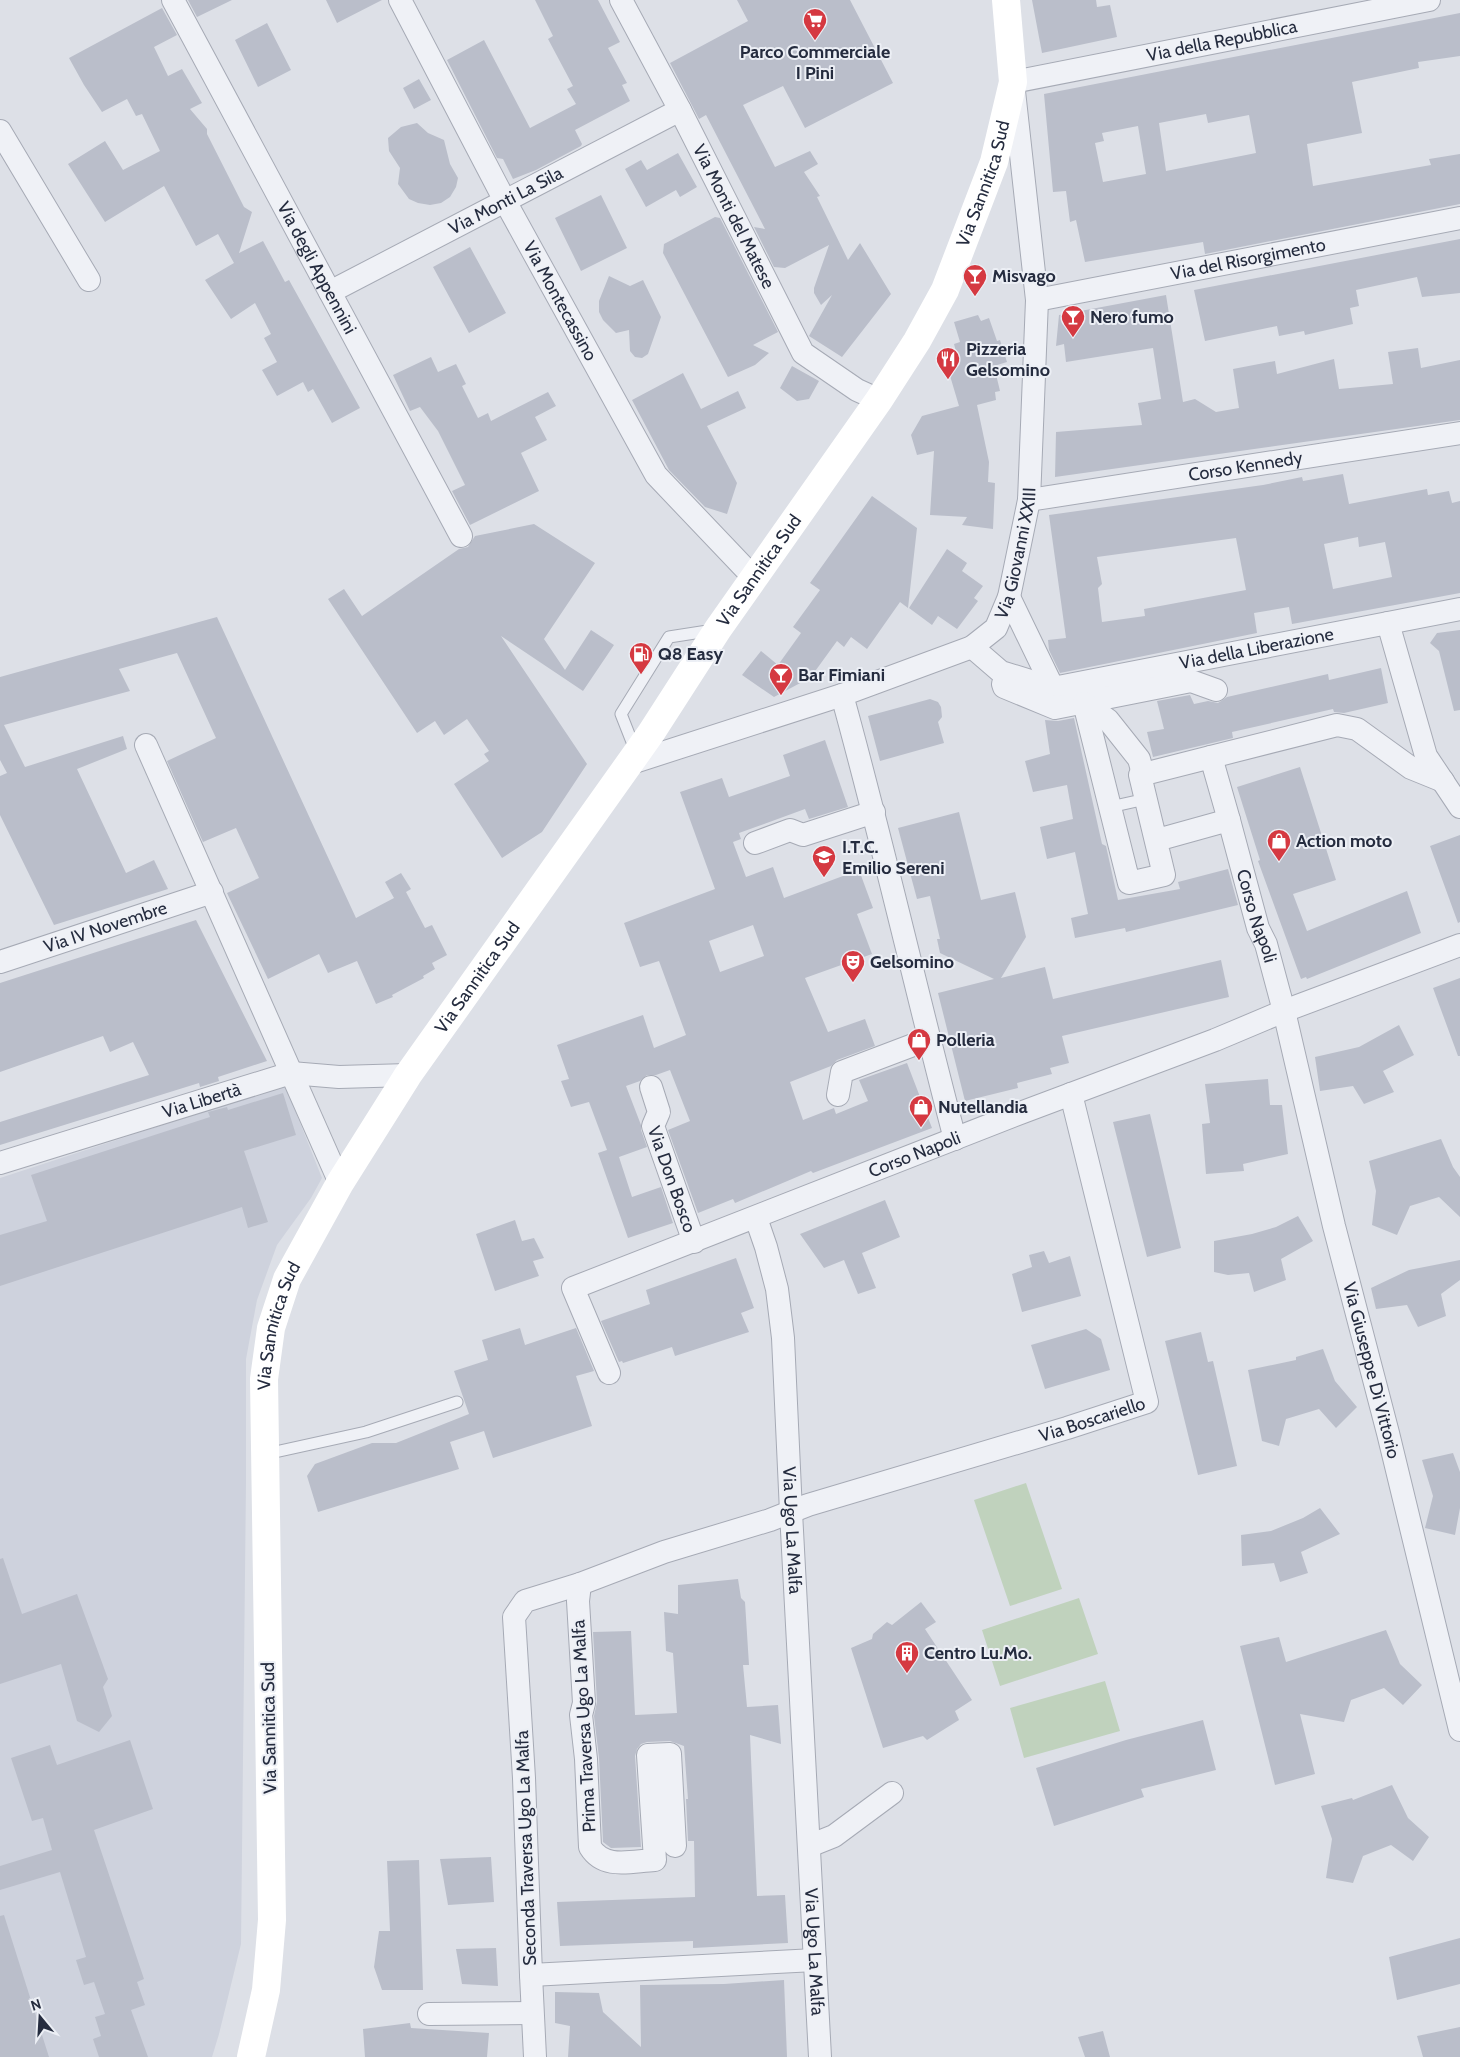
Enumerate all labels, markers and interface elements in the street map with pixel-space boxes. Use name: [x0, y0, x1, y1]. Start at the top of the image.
supermarket icon: Parco Commerciale I Pini: [802, 7, 828, 41]
street label: Via della Repubblica: [1145, 15, 1299, 66]
place label: Parco Commerciale I Pini: [740, 41, 890, 84]
street label: Via Sannitica Sud: [952, 118, 1014, 250]
street label: Via Monti del Matese: [688, 140, 780, 292]
street label: Via Monti La Sila: [445, 162, 567, 239]
street label: Via degli Appennini: [272, 198, 361, 338]
street label: Via del Risorgimento: [1169, 233, 1327, 285]
street label: Via Montecassino: [518, 237, 602, 365]
bar icon: Misvago: [962, 263, 988, 297]
place label: Misvago: [992, 265, 1056, 287]
bar icon: Nero fumo: [1060, 304, 1086, 338]
place label: Nero fumo: [1090, 306, 1174, 328]
place label: Pizzeria Gelsomino: [966, 338, 1050, 381]
restaurant icon: Pizzeria Gelsomino: [935, 346, 961, 380]
street label: Corso Kennedy: [1187, 447, 1304, 486]
street label: Via Giovanni XXIII: [990, 487, 1040, 622]
street label: Via Sannitica Sud: [712, 510, 806, 631]
street label: Via della Liberazione: [1178, 623, 1335, 674]
fuel station icon: Q8 Easy: [628, 641, 654, 675]
place label: Q8 Easy: [658, 643, 723, 665]
bar icon: Bar Fimiani: [768, 662, 794, 696]
place label: Bar Fimiani: [798, 664, 885, 686]
shop icon: Action moto: [1266, 828, 1292, 862]
place label: Action moto: [1296, 830, 1392, 852]
place label: I.T.C. Emilio Sereni: [842, 836, 944, 879]
school or university icon: I.T.C. Emilio Sereni: [811, 844, 837, 878]
street label: Corso Napoli: [1232, 867, 1282, 965]
street label: Via IV Novembre: [41, 897, 170, 958]
street label: Via Sannitica Sud: [430, 917, 525, 1038]
theatre icon: Gelsomino: [840, 949, 866, 983]
place label: Gelsomino: [870, 951, 954, 973]
shop icon: Polleria: [906, 1027, 932, 1061]
place label: Polleria: [936, 1029, 995, 1051]
street label: Via Libertà: [160, 1078, 244, 1123]
shop icon: Nutellandia: [908, 1094, 934, 1128]
place label: Nutellandia: [938, 1096, 1028, 1118]
street label: Via Don Bosco: [643, 1123, 701, 1236]
street label: Corso Napoli: [865, 1127, 964, 1182]
street label: Via Sannitica Sud: [253, 1258, 305, 1390]
street label: Via Giuseppe Di Vittorio: [1338, 1280, 1405, 1461]
street label: Via Boscariello: [1036, 1392, 1148, 1447]
street label: Via Ugo La Malfa: [778, 1466, 806, 1595]
street label: Prima Traversa Ugo La Malfa: [567, 1619, 601, 1833]
building icon: Centro Lu.Mo.: [894, 1640, 920, 1674]
place label: Centro Lu.Mo.: [924, 1642, 1032, 1664]
street label: Via Sannitica Sud: [257, 1662, 281, 1794]
street label: Seconda Traversa Ugo La Malfa: [511, 1730, 541, 1966]
street label: Via Ugo La Malfa: [800, 1887, 829, 2016]
north arrow: [15, 1992, 65, 2042]
text: N: [28, 1995, 43, 2015]

